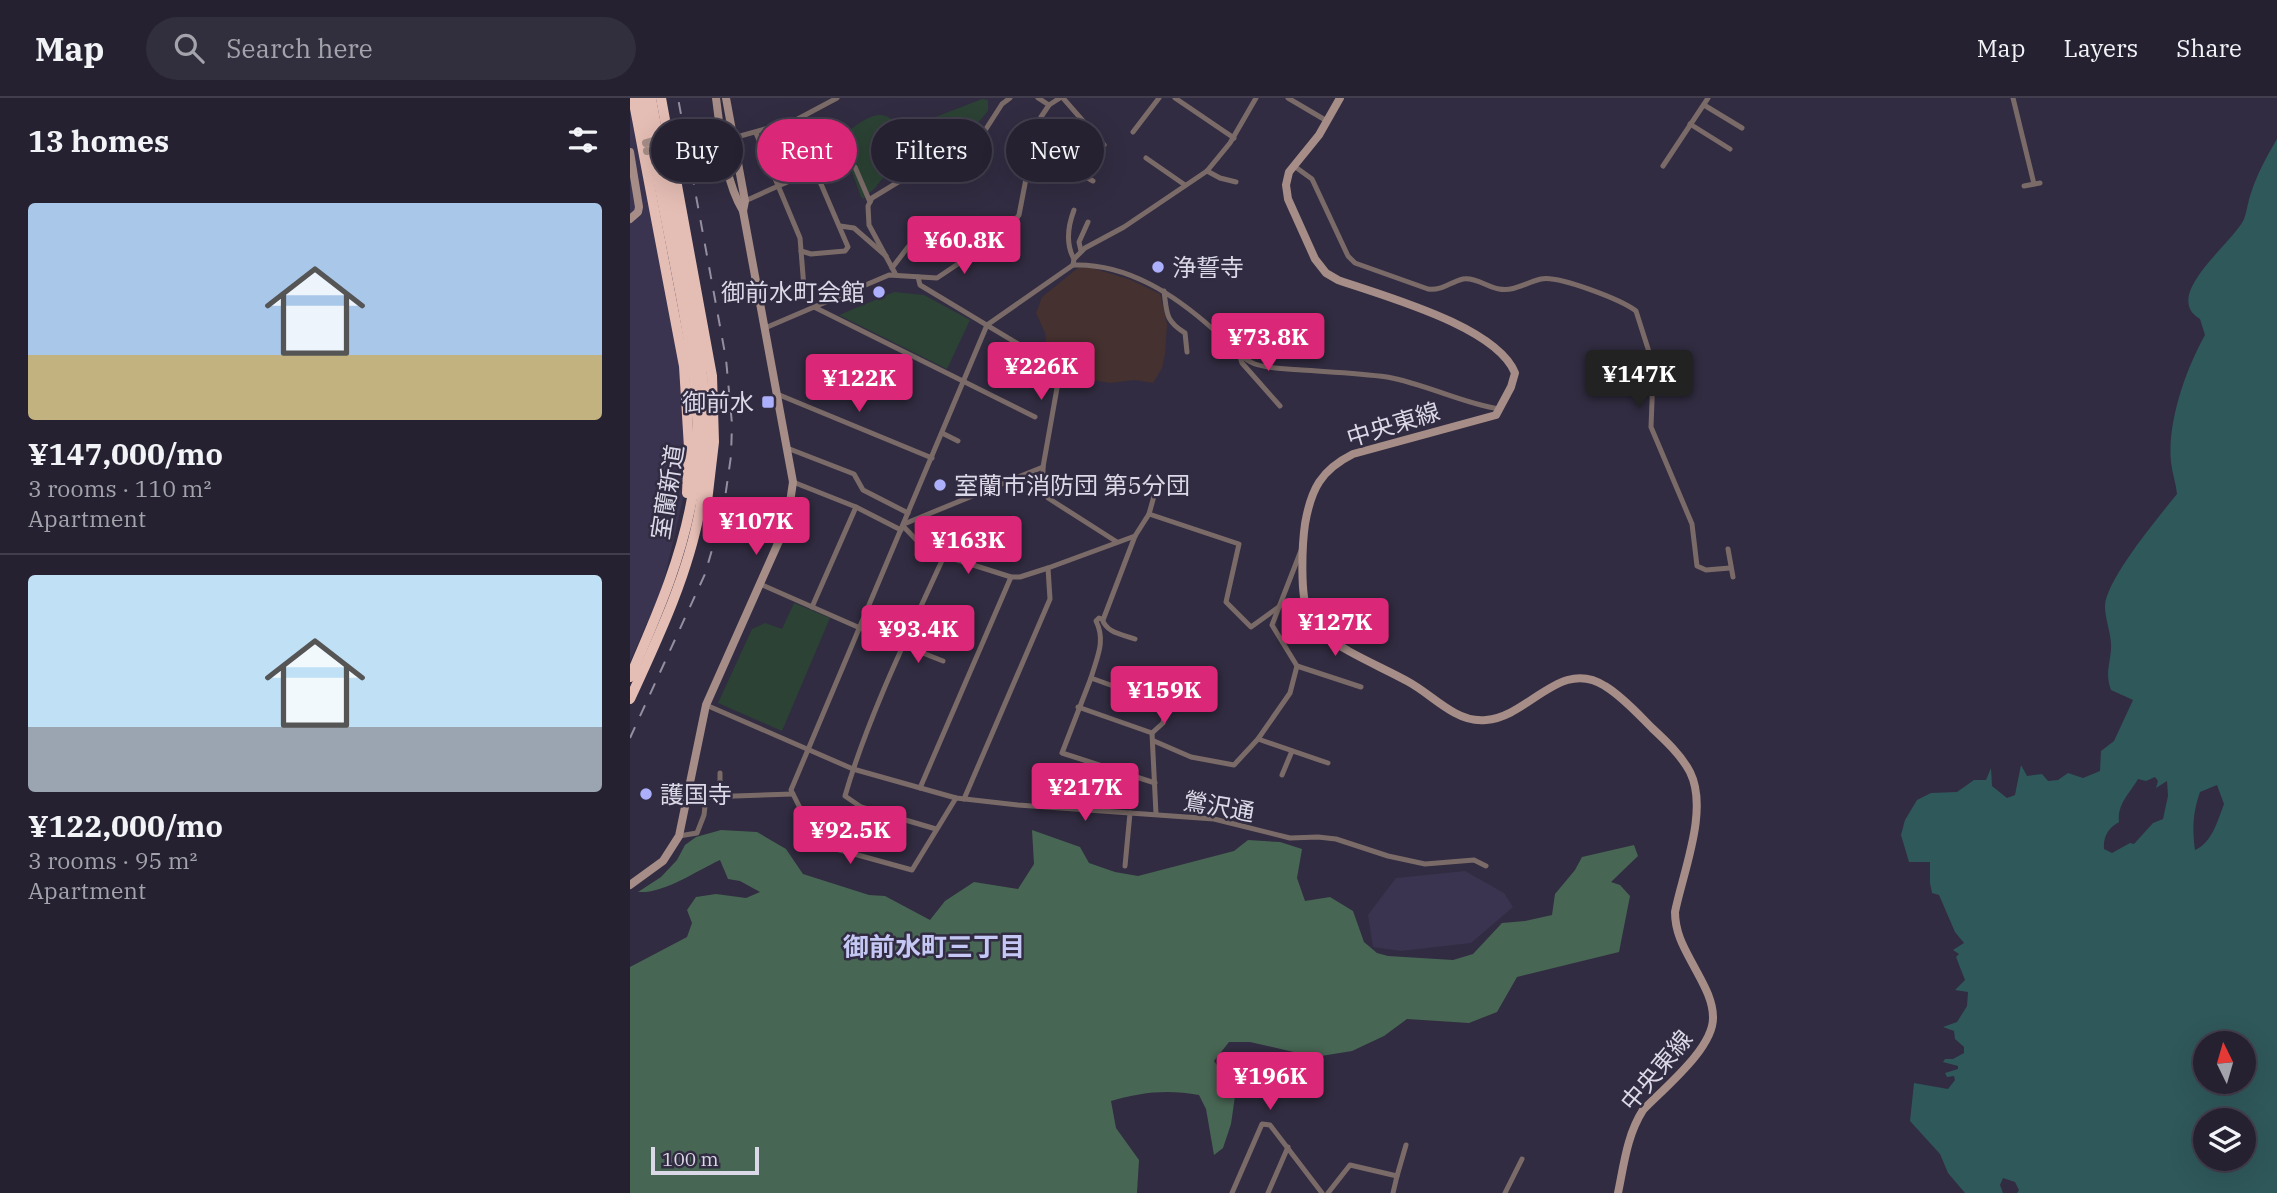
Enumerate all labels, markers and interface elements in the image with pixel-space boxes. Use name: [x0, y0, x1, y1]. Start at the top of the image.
search box: [146, 17, 636, 80]
text: Map: [35, 27, 104, 70]
icon: search: [170, 29, 208, 67]
text: Search here: [226, 31, 373, 65]
text: Map: [1977, 32, 2025, 64]
text: Layers: [2063, 32, 2138, 64]
text: Share: [2176, 32, 2242, 64]
chip: Buy: [651, 119, 743, 182]
chip: Rent: [757, 119, 857, 182]
chip: Filters: [871, 119, 992, 182]
chip: New: [1006, 119, 1104, 182]
text: 13 homes: [28, 121, 169, 160]
icon: filters: [564, 121, 602, 159]
pin: ¥60.8K: [907, 216, 1021, 276]
text: ¥60.8K: [923, 224, 1005, 254]
icon: home: [252, 248, 378, 374]
place label: 浄誓寺: [1172, 251, 1244, 283]
marker: 浄誓寺: [1150, 259, 1166, 275]
place label: 御前水町会館: [721, 276, 865, 308]
marker: 御前水町会館: [871, 284, 887, 300]
pin: ¥73.8K: [1211, 314, 1325, 373]
text: ¥73.8K: [1227, 321, 1309, 351]
pin: ¥226K: [992, 342, 1090, 402]
text: ¥226K: [1004, 350, 1078, 380]
pin: ¥147K: [1590, 350, 1688, 410]
pin: ¥122K: [810, 354, 908, 414]
text: ¥147K: [1602, 358, 1676, 388]
text: ¥122K: [822, 362, 896, 392]
place label: 御前水: [682, 386, 754, 418]
marker: 御前水: [760, 394, 776, 410]
street label: 中央東線: [1342, 395, 1444, 453]
text: ¥147,000/mo: [28, 434, 223, 473]
street label: 室蘭新道: [644, 442, 690, 542]
place label: 室蘭市消防団 第5分団: [954, 469, 1190, 501]
text: 3 rooms · 110 m²: [28, 473, 211, 503]
marker: 室蘭市消防団 第5分団: [932, 477, 948, 493]
pin: ¥107K: [707, 498, 805, 557]
text: Apartment: [28, 503, 146, 533]
text: ¥107K: [719, 505, 793, 535]
pin: ¥163K: [919, 517, 1017, 576]
text: ¥163K: [931, 524, 1005, 554]
pin: ¥127K: [1286, 598, 1384, 658]
pin: ¥93.4K: [861, 606, 975, 665]
text: ¥127K: [1298, 606, 1372, 636]
text: ¥93.4K: [877, 613, 959, 643]
icon: home: [252, 620, 378, 746]
pin: ¥159K: [1115, 666, 1213, 726]
text: ¥159K: [1127, 674, 1201, 704]
pin: ¥217K: [1036, 764, 1134, 823]
text: ¥217K: [1048, 771, 1122, 801]
place label: 護国寺: [660, 778, 732, 810]
street label: 鶯沢通: [1181, 784, 1257, 828]
marker: 護国寺: [638, 786, 654, 802]
text: ¥122,000/mo: [28, 806, 223, 845]
pin: ¥92.5K: [793, 806, 907, 866]
text: ¥92.5K: [809, 814, 891, 844]
text: 3 rooms · 95 m²: [28, 845, 198, 875]
text: Apartment: [28, 875, 146, 905]
district label: 御前水町三丁目: [843, 929, 1025, 963]
street label: 中央東線: [1613, 1023, 1699, 1117]
north arrow: [2193, 1031, 2256, 1094]
map controls: [2193, 1031, 2256, 1171]
pin: ¥196K: [1221, 1052, 1319, 1112]
text: ¥196K: [1233, 1060, 1307, 1090]
button: layers: [2193, 1108, 2256, 1171]
scale bar: [651, 1144, 760, 1176]
text: 100 m: [662, 1147, 719, 1171]

